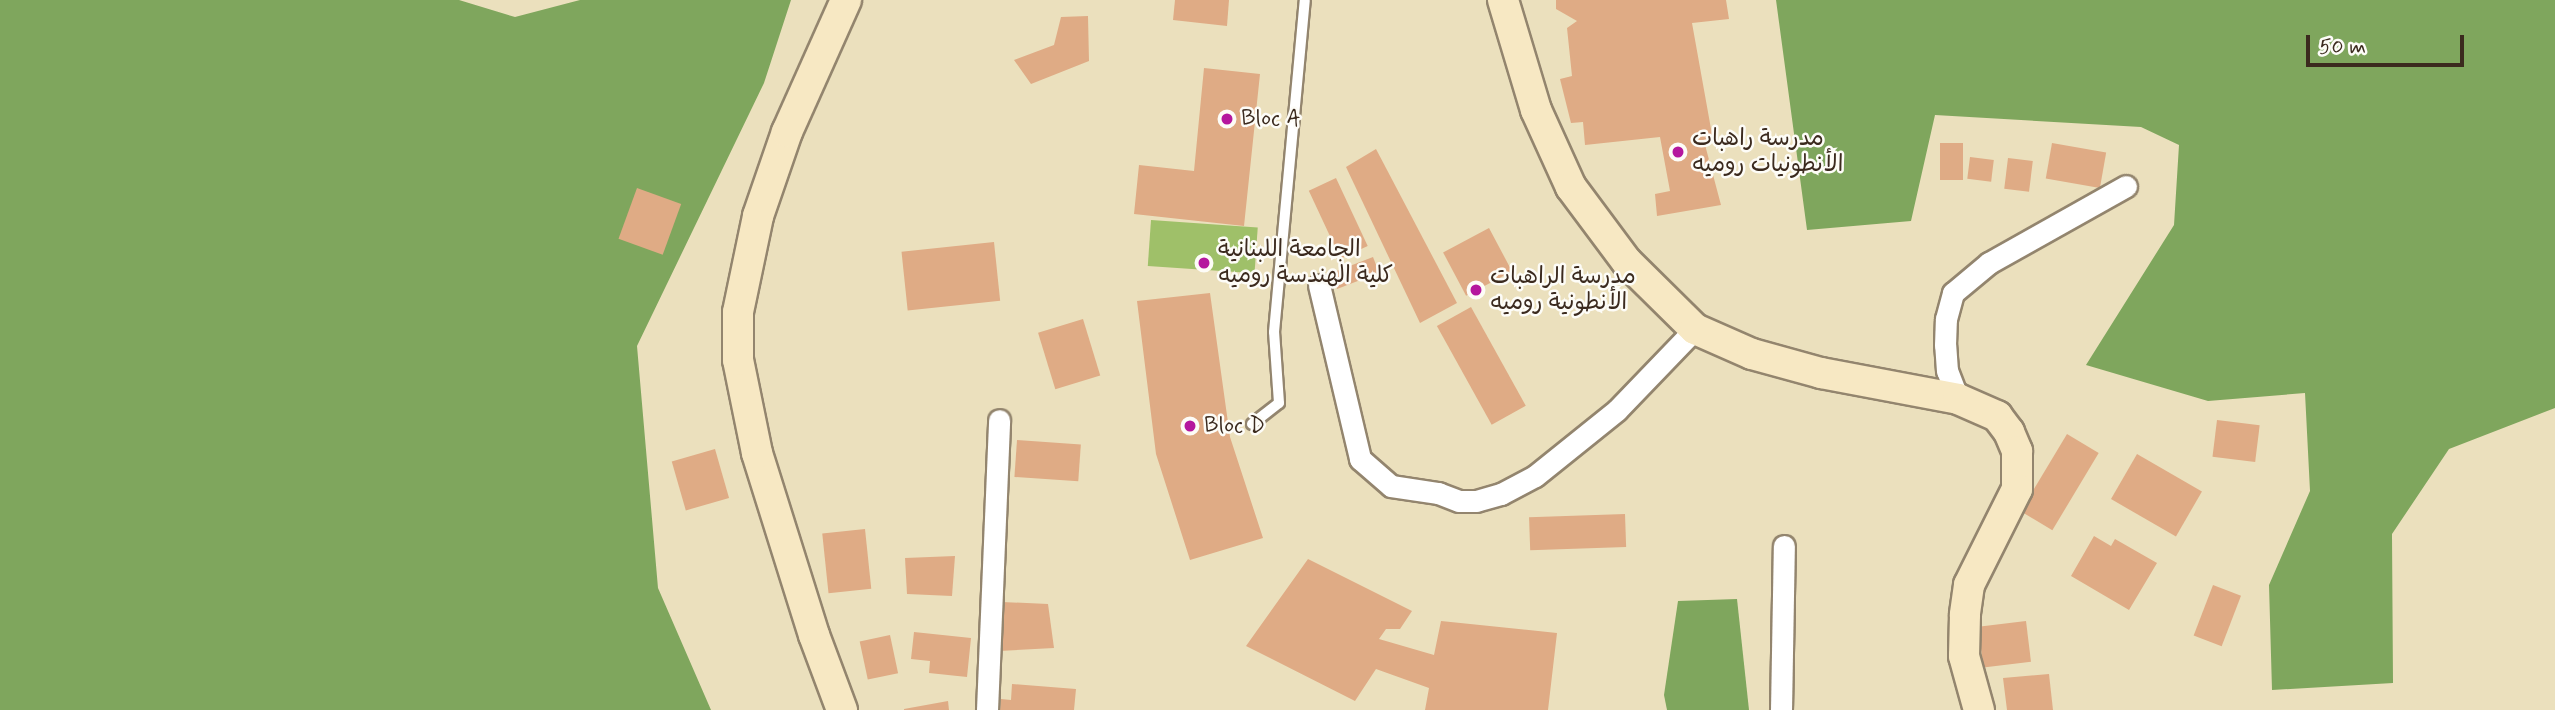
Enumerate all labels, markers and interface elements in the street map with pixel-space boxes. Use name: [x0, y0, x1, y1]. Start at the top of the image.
scale bar: [2310, 21, 2468, 65]
text: 50 m: [2319, 33, 2366, 61]
place label: Bloc A: [1241, 105, 1301, 133]
marker: Bloc A: [1219, 111, 1235, 127]
place label: مدرسة راهبات الأنطونيات روميه: [1692, 125, 1843, 179]
marker: مدرسة راهبات الأنطونيات روميه: [1670, 144, 1686, 160]
place label: الجامعة اللبنانية كلية الهندسة روميه: [1218, 236, 1393, 290]
marker: الجامعة اللبنانية كلية الهندسة روميه: [1196, 255, 1212, 271]
place label: مدرسة الراهبات الأنطونية روميه: [1490, 263, 1636, 317]
marker: مدرسة الراهبات الأنطونية روميه: [1468, 282, 1484, 298]
place label: Bloc D: [1204, 412, 1265, 440]
marker: Bloc D: [1182, 418, 1198, 434]

